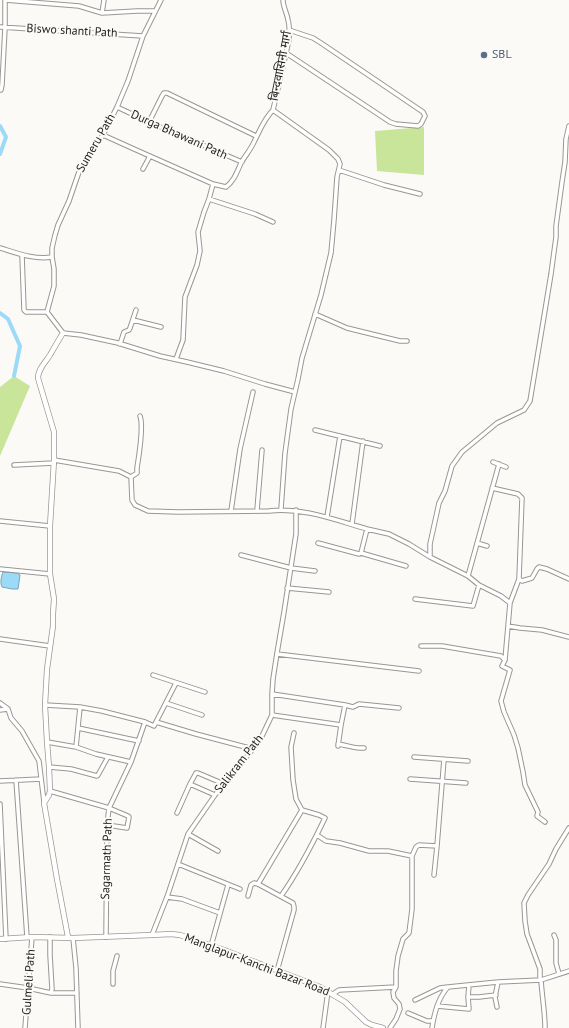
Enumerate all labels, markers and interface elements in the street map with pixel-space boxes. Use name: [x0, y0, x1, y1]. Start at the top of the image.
street label: Biswo shanti Path: [26, 21, 118, 41]
street label: बिन्दवासिनी मार्ग: [267, 30, 295, 102]
place label: SBL: [492, 48, 512, 62]
marker: SBL: [479, 50, 489, 60]
street label: Durga Bhawani Path: [128, 107, 230, 163]
street label: Sumeru Path: [73, 111, 119, 175]
street label: Salikram Path: [212, 732, 266, 796]
street label: Sagarmath Path: [98, 818, 116, 900]
street label: Manglapur-Kanchi Bazar Road: [182, 931, 332, 999]
street label: Gulmeli Path: [20, 949, 38, 1015]

